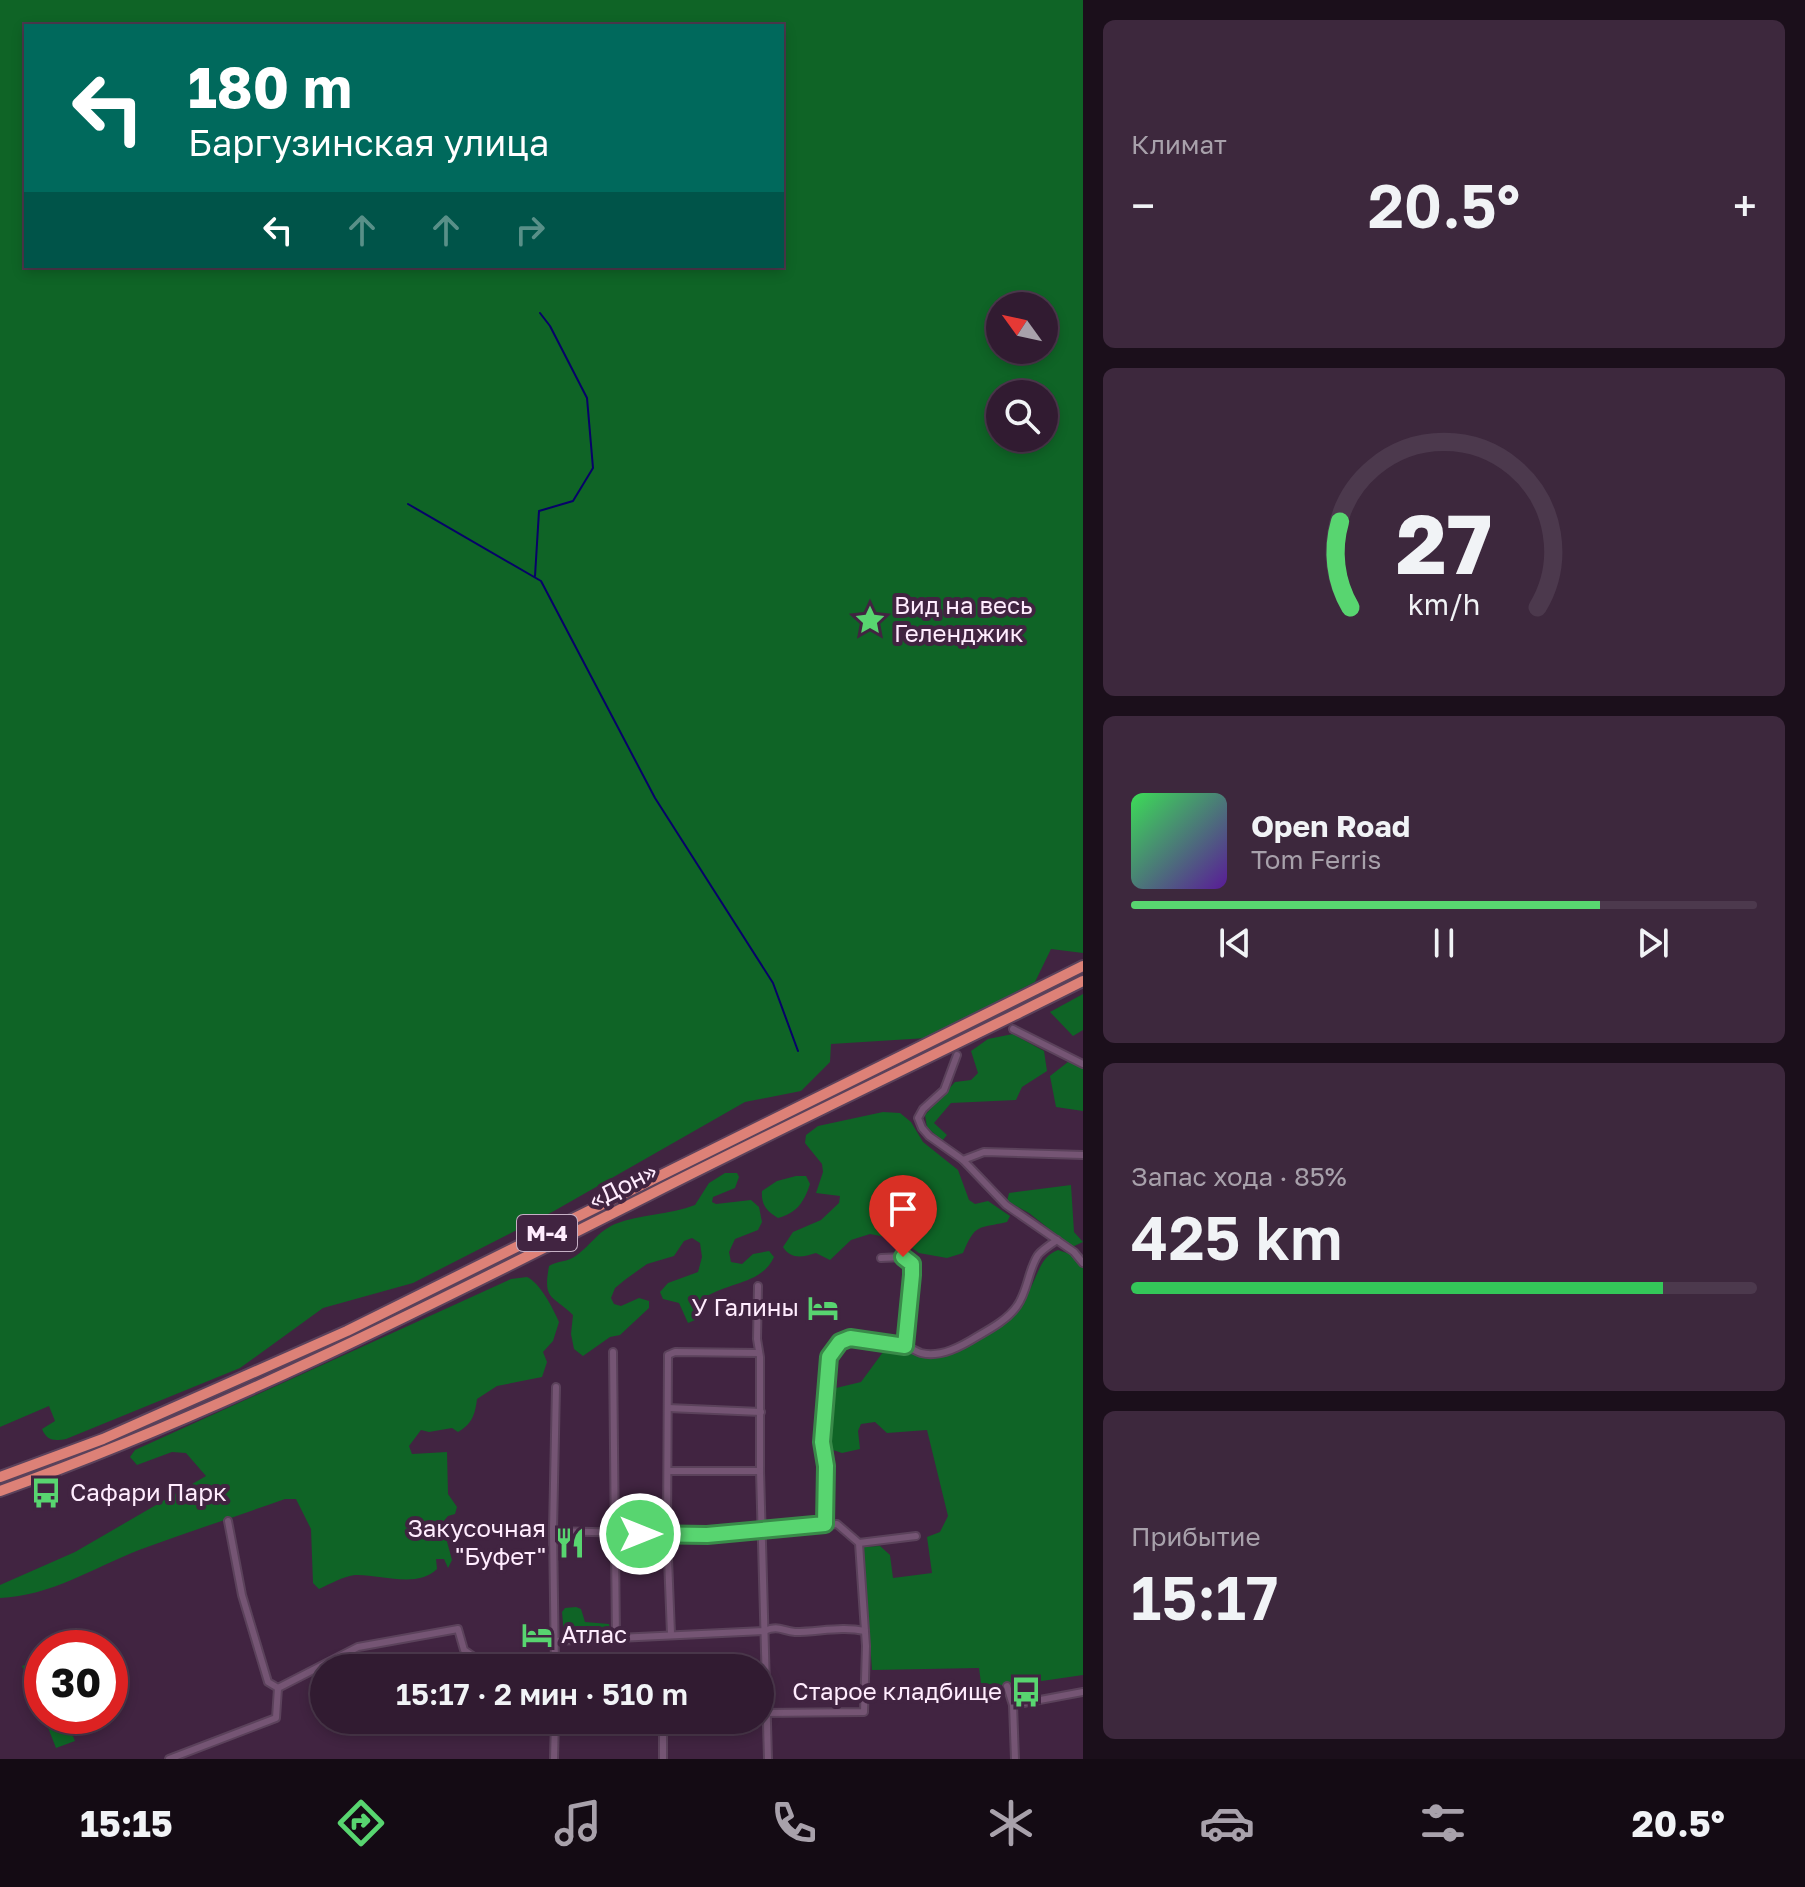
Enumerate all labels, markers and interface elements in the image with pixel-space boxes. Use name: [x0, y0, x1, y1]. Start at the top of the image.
text: 180 m: [188, 53, 352, 120]
icon: left: [56, 56, 160, 160]
text: Баргузинская улица: [188, 121, 549, 164]
text: Климат: [1131, 129, 1227, 160]
text: 20.5°: [1368, 169, 1520, 241]
text: −: [1131, 179, 1155, 232]
text: +: [1733, 179, 1757, 232]
icon: left: [256, 208, 300, 252]
icon: ahead: [340, 208, 384, 252]
icon: ahead: [424, 208, 468, 252]
icon: right: [508, 208, 552, 252]
north arrow: [986, 292, 1058, 364]
map controls: [986, 292, 1058, 452]
button: search: [986, 380, 1058, 452]
text: 27: [1396, 491, 1492, 591]
text: km/h: [1408, 587, 1480, 621]
place label: Вид на весь Геленджик: [894, 590, 1033, 647]
place icon: Вид на весь Геленджик: [853, 603, 887, 637]
text: Open Road: [1251, 808, 1410, 844]
text: Tom Ferris: [1251, 844, 1381, 875]
icon: previous: [1213, 921, 1257, 965]
icon: pause: [1422, 921, 1466, 965]
icon: next: [1631, 921, 1675, 965]
street label: «Дон»: [583, 1155, 661, 1214]
text: Запас хода · 85%: [1131, 1161, 1347, 1192]
pin: [869, 1175, 937, 1257]
icon: arrive: [881, 1187, 925, 1231]
text: 425 km: [1131, 1201, 1343, 1273]
road number: М-4: [517, 1215, 577, 1251]
hotel icon: У Галины: [806, 1291, 840, 1325]
place label: У Галины: [691, 1292, 799, 1321]
bus stop icon: Сафари Парк: [29, 1476, 63, 1510]
place label: Сафари Парк: [70, 1477, 227, 1506]
position arrow: [598, 1492, 682, 1576]
place label: Закусочная "Буфет": [407, 1513, 546, 1570]
text: Прибытие: [1131, 1521, 1260, 1552]
restaurant icon: Закусочная "Буфет": [553, 1526, 587, 1560]
text: 15:17: [1131, 1561, 1278, 1633]
hotel icon: Атлас: [520, 1618, 554, 1652]
place label: Атлас: [561, 1619, 627, 1648]
speed limit sign: 30: [24, 1630, 128, 1734]
bus stop icon: Старое кладбище: [1009, 1675, 1043, 1709]
text: 15:17 · 2 мин · 510 m: [396, 1676, 688, 1712]
place label: Старое кладбище: [792, 1676, 1002, 1705]
icon: directions: [333, 1795, 389, 1851]
icon: music: [550, 1795, 606, 1851]
icon: phone: [766, 1795, 822, 1851]
icon: climate: [983, 1795, 1039, 1851]
icon: car: [1199, 1795, 1255, 1851]
icon: filters: [1415, 1795, 1471, 1851]
text: 15:15: [80, 1802, 173, 1845]
text: 20.5°: [1632, 1802, 1725, 1845]

